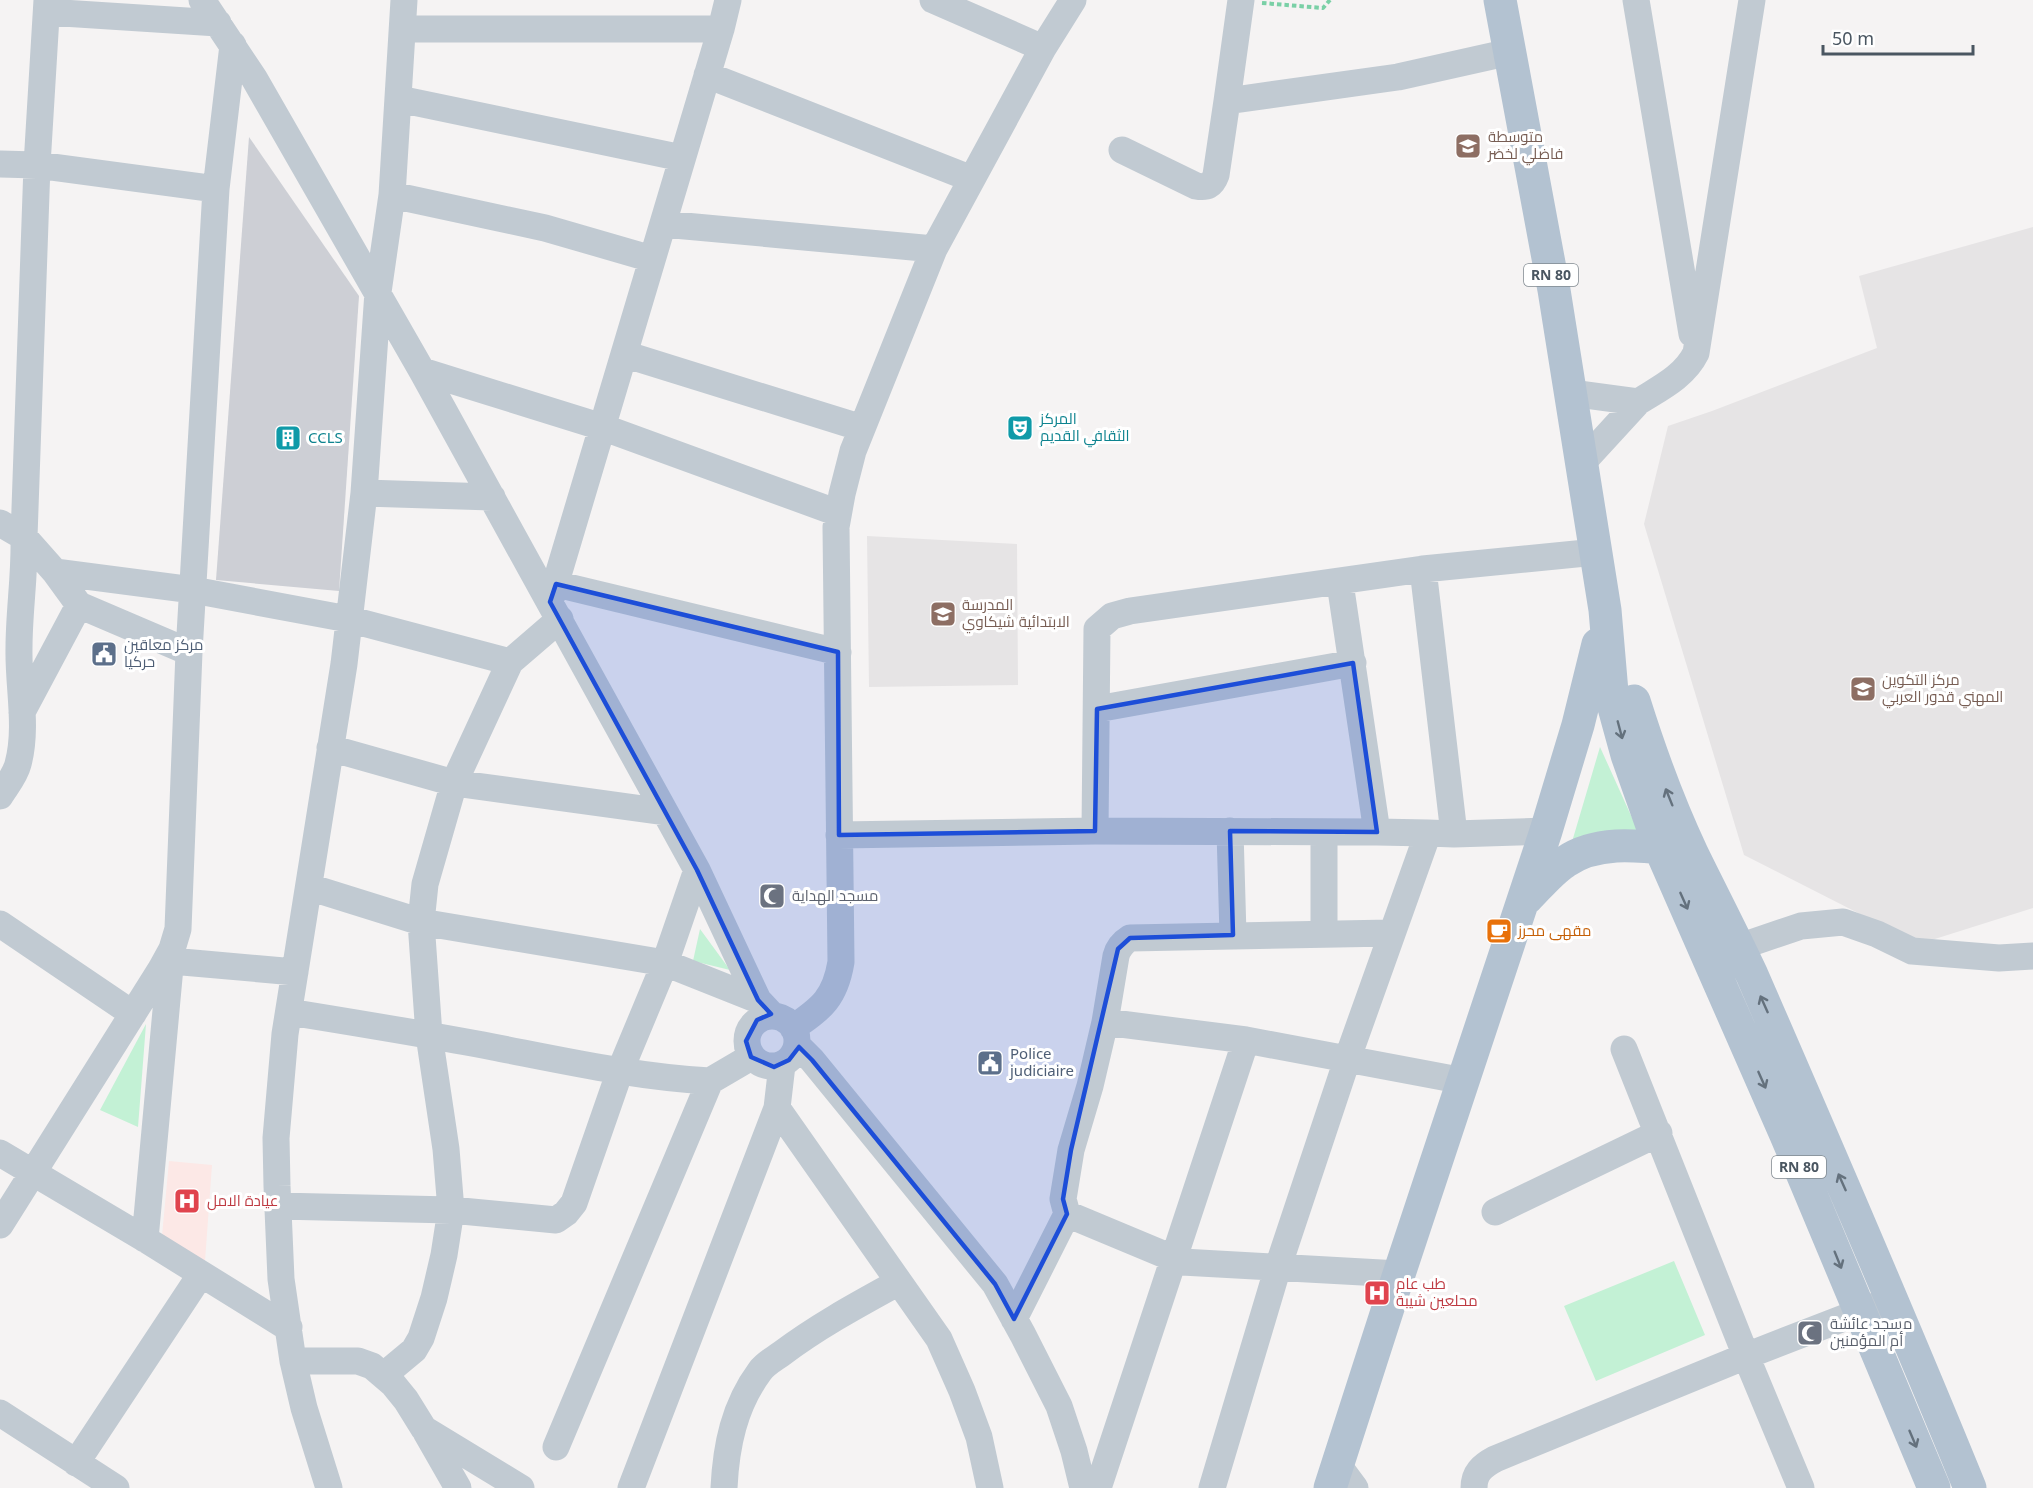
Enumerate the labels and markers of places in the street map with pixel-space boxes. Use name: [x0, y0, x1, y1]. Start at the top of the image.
place label: متوسطة فاضلي لخضر: [1487, 126, 1563, 166]
school or university icon: متوسطة فاضلي لخضر: [1453, 131, 1483, 161]
place label: المركز الثقافي القديم: [1039, 408, 1130, 448]
theatre icon: المركز الثقافي القديم: [1005, 413, 1035, 443]
building icon: CCLS: [273, 423, 303, 453]
place label: CCLS: [308, 427, 343, 447]
place label: المدرسة الابتدائية شيكاوي: [962, 594, 1070, 634]
school or university icon: المدرسة الابتدائية شيكاوي: [928, 599, 958, 629]
place label: مركز معاقين حركيا: [124, 634, 204, 671]
public building icon: مركز معاقين حركيا: [89, 639, 119, 669]
place label: مركز التكوين المهني قدور العربي: [1882, 669, 2003, 709]
school or university icon: مركز التكوين المهني قدور العربي: [1848, 674, 1878, 704]
mosque icon: مسجد الهداية: [757, 881, 787, 911]
place label: مسجد الهداية: [792, 885, 878, 906]
cafe icon: مقهى محرز: [1484, 916, 1514, 946]
place label: مقهى محرز: [1517, 920, 1591, 941]
place label: Police judiciaire: [1009, 1043, 1074, 1080]
public building icon: Police judiciaire: [975, 1048, 1005, 1078]
hospital icon: عيادة الامل: [172, 1186, 202, 1216]
place label: عيادة الامل: [207, 1190, 278, 1211]
place label: طب عام محلعين شيبة: [1396, 1273, 1478, 1311]
hospital icon: طب عام محلعين شيبة: [1362, 1278, 1392, 1308]
place label: مسجد عائشة أم المؤمنين: [1830, 1313, 1912, 1351]
mosque icon: مسجد عائشة أم المؤمنين: [1795, 1318, 1825, 1348]

